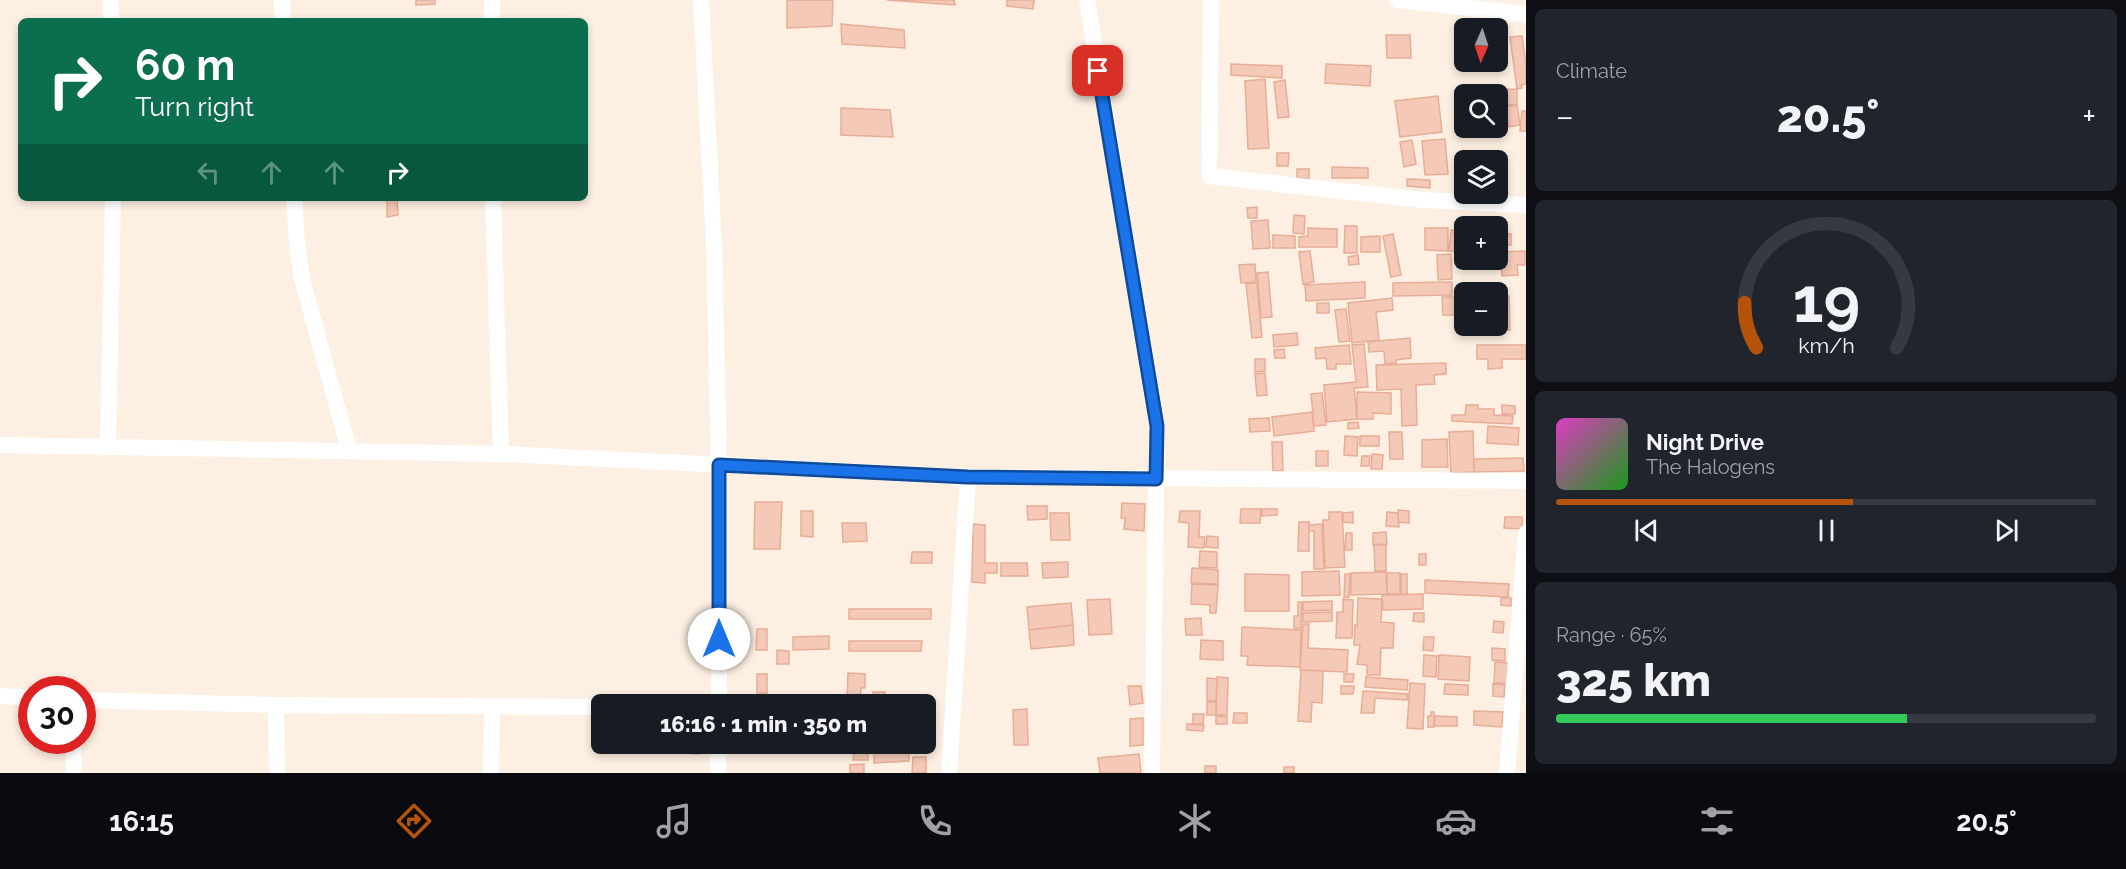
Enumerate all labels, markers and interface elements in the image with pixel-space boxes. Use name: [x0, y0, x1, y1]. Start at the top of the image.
north arrow: [1454, 18, 1508, 72]
map controls: [1454, 18, 1508, 336]
text: 60 m: [135, 41, 235, 90]
icon: right: [36, 42, 114, 120]
pin: [1072, 45, 1123, 96]
icon: arrive: [1081, 54, 1114, 87]
text: Climate: [1556, 59, 1627, 83]
button: search: [1454, 84, 1508, 138]
text: 20.5°: [1777, 90, 1879, 143]
text: Turn right: [135, 91, 254, 122]
text: −: [1556, 97, 1574, 136]
text: +: [2082, 97, 2096, 136]
button: layers: [1454, 150, 1508, 204]
icon: left: [192, 156, 225, 189]
icon: ahead: [255, 156, 288, 189]
icon: ahead: [318, 156, 351, 189]
icon: right: [381, 156, 414, 189]
button: +: [1454, 216, 1508, 270]
text: 19: [1792, 263, 1860, 337]
button: −: [1454, 282, 1508, 336]
text: km/h: [1798, 333, 1854, 358]
text: Night Drive: [1646, 429, 1764, 455]
text: The Halogens: [1646, 455, 1775, 479]
icon: previous: [1630, 514, 1663, 547]
icon: pause: [1810, 514, 1843, 547]
icon: next: [1990, 514, 2023, 547]
position arrow: [687, 607, 751, 671]
text: Range · 65%: [1556, 623, 1667, 647]
text: 325 km: [1556, 654, 1711, 707]
speed limit sign: 30: [18, 676, 96, 754]
text: 16:16 · 1 min · 350 m: [660, 711, 867, 737]
icon: directions: [393, 800, 435, 842]
icon: music: [653, 800, 695, 842]
icon: phone: [914, 800, 956, 842]
icon: climate: [1174, 800, 1216, 842]
icon: car: [1435, 800, 1477, 842]
icon: filters: [1696, 800, 1738, 842]
text: 16:15: [109, 806, 174, 837]
text: 20.5°: [1956, 806, 2017, 837]

